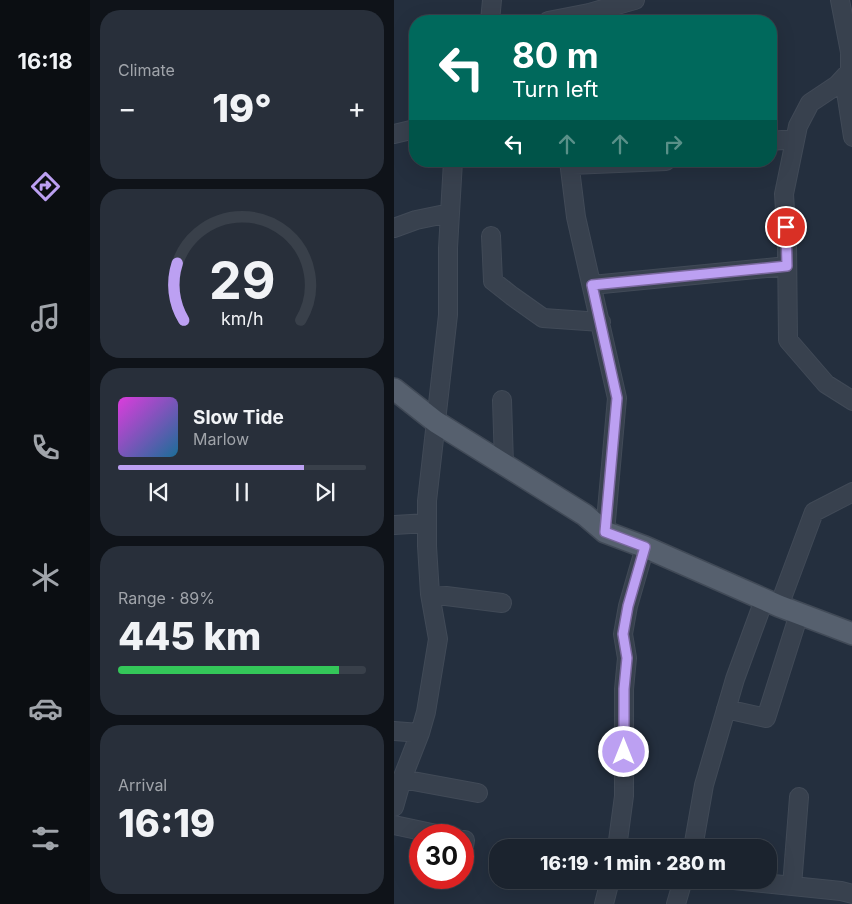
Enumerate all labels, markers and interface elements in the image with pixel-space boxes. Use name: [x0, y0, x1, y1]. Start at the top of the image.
text: 80 m: [512, 34, 599, 76]
icon: left: [429, 35, 494, 100]
text: 16:18: [18, 48, 72, 74]
text: Climate: [118, 60, 175, 80]
text: Turn left: [512, 76, 598, 102]
text: 19°: [212, 85, 272, 131]
text: −: [118, 91, 137, 125]
text: +: [347, 91, 366, 125]
icon: left: [500, 130, 528, 158]
icon: ahead: [553, 130, 581, 158]
icon: ahead: [606, 130, 634, 158]
icon: right: [659, 130, 687, 158]
icon: directions: [28, 169, 63, 204]
pin: [765, 206, 807, 248]
icon: arrive: [772, 213, 800, 241]
text: 29: [209, 249, 275, 312]
icon: music: [28, 300, 63, 335]
text: km/h: [221, 308, 263, 329]
text: Slow Tide: [193, 406, 284, 429]
text: Marlow: [193, 429, 249, 449]
icon: phone: [28, 430, 63, 465]
icon: previous: [145, 478, 173, 506]
icon: pause: [228, 478, 256, 506]
icon: next: [311, 478, 339, 506]
icon: climate: [28, 560, 63, 595]
text: Range · 89%: [118, 588, 215, 608]
text: 445 km: [118, 613, 261, 659]
icon: car: [28, 691, 63, 726]
position arrow: [597, 725, 649, 777]
text: Arrival: [118, 775, 167, 795]
text: 16:19: [118, 800, 215, 846]
icon: filters: [28, 821, 63, 856]
speed limit sign: 30: [409, 824, 474, 889]
text: 16:19 · 1 min · 280 m: [540, 852, 726, 875]

